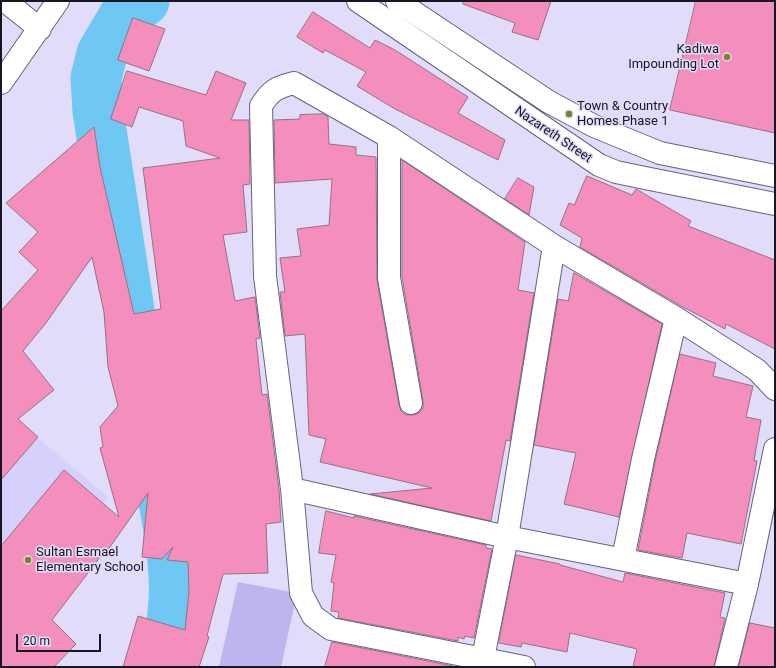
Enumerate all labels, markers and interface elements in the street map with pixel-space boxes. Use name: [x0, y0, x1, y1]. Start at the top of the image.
place label: Kadiwa Impounding Lot: [628, 42, 719, 73]
marker: Kadiwa Impounding Lot: [722, 52, 732, 62]
place label: Town & Country Homes Phase 1: [577, 99, 668, 130]
street label: Nazareth Street: [511, 103, 595, 167]
marker: Town & Country Homes Phase 1: [564, 109, 574, 119]
place label: Sultan Esmael Elementary School: [36, 545, 144, 576]
marker: Sultan Esmael Elementary School: [23, 555, 33, 565]
scale bar: [18, 626, 103, 652]
text: 20 m: [23, 634, 50, 648]

